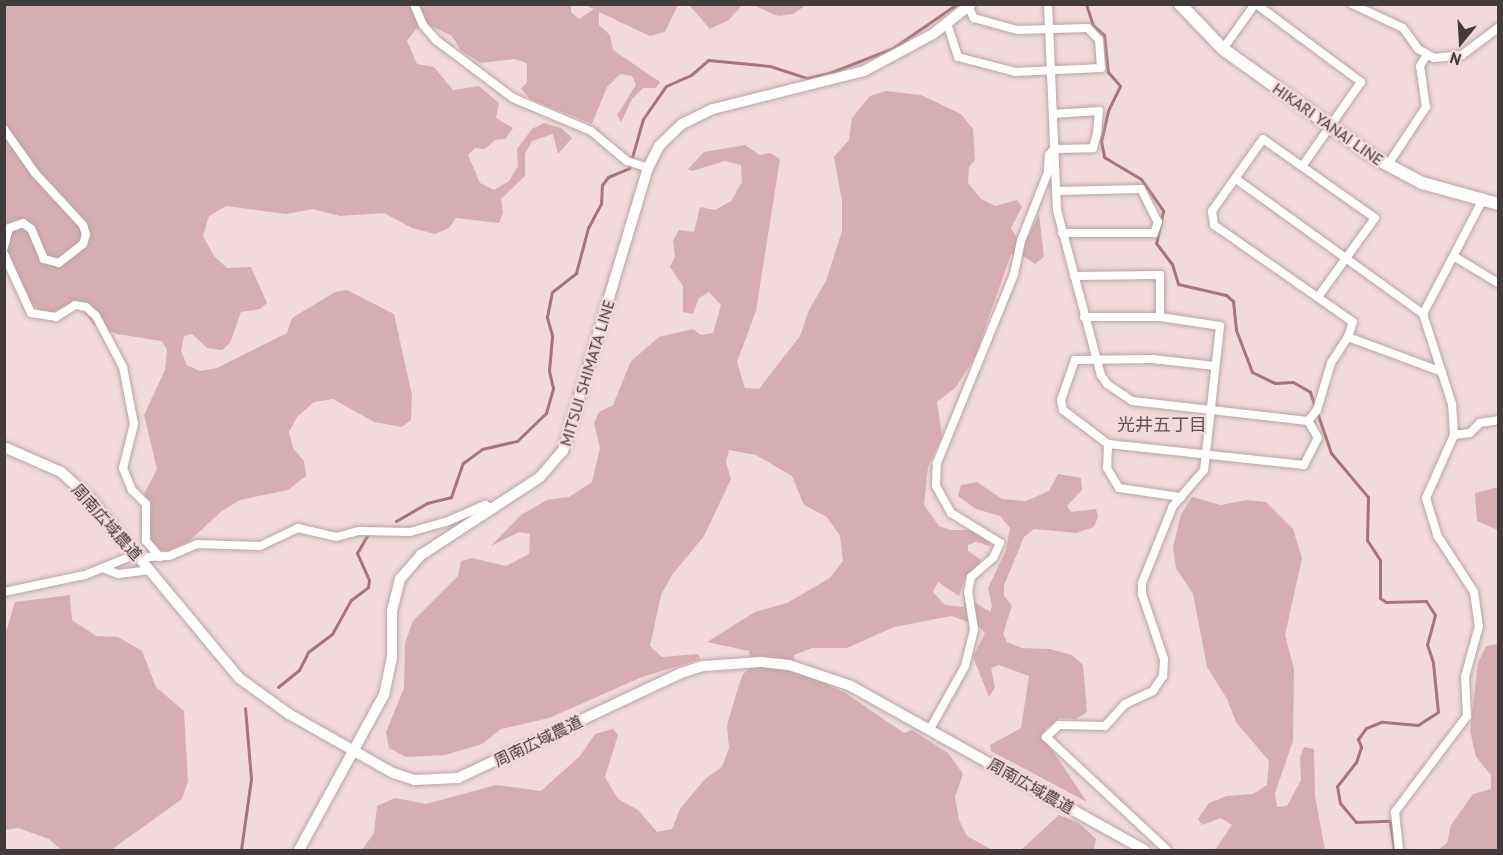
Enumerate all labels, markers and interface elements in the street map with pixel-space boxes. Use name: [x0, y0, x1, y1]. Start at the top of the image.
north arrow: [1431, 12, 1491, 72]
text: N: [1447, 48, 1464, 70]
street label: HIKARI YANAI LINE: [1269, 79, 1387, 169]
street label: MITSUI SHIMATA LINE: [556, 297, 618, 449]
district label: 光井五丁目: [1117, 414, 1207, 436]
street label: 周南広域農道: [68, 480, 146, 564]
street label: 周南広域農道: [491, 711, 585, 771]
street label: 周南広域農道: [984, 754, 1078, 818]

